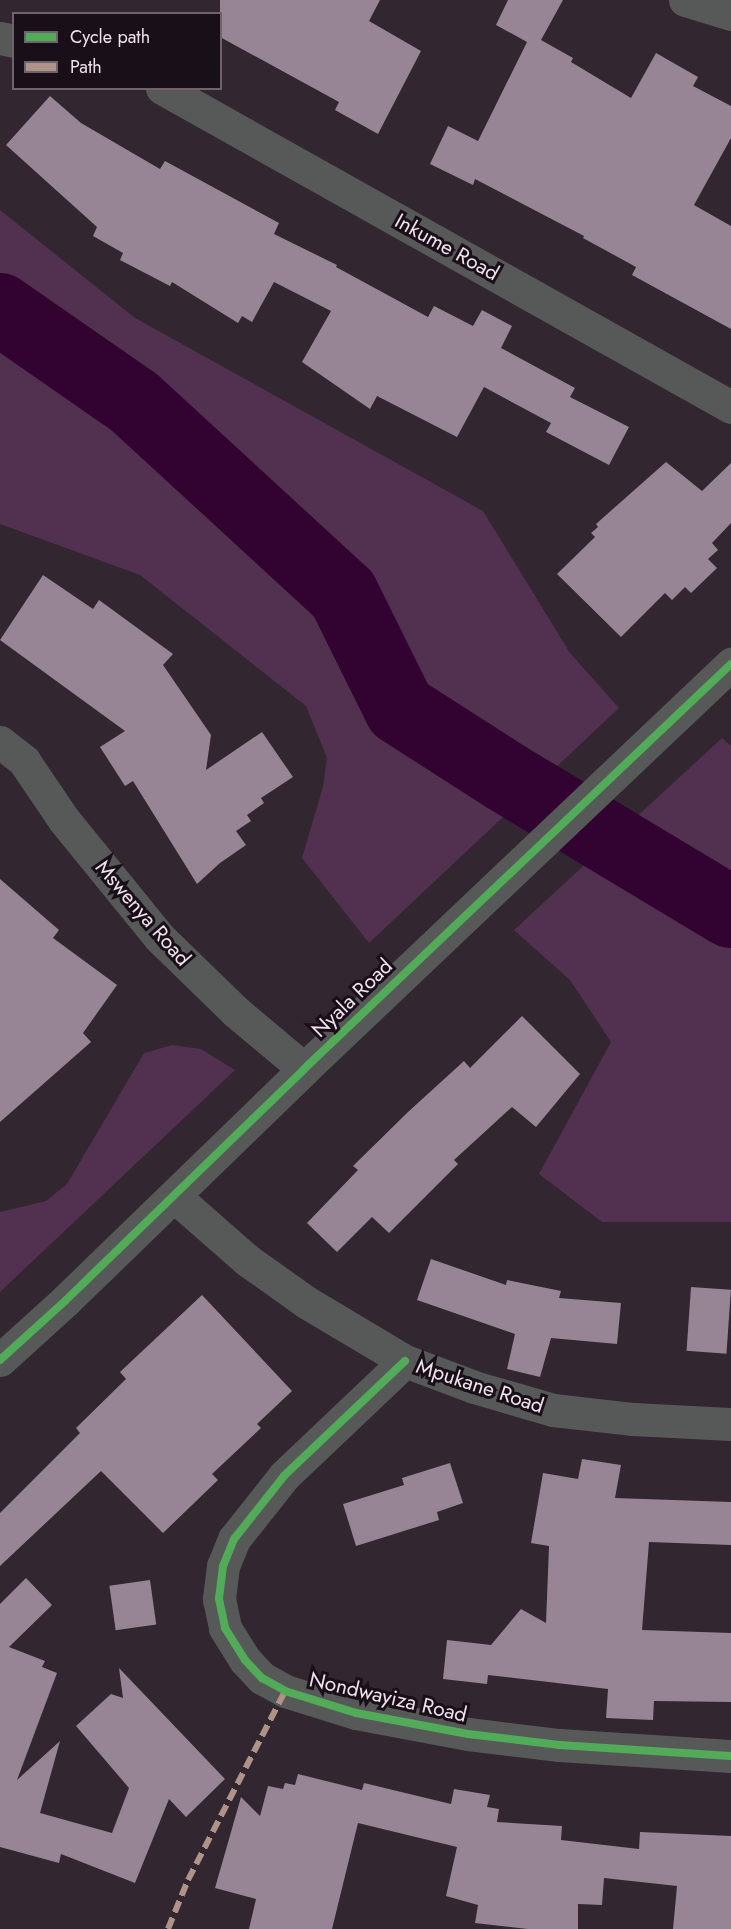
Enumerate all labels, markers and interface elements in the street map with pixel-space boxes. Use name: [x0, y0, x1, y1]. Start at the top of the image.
legend: [12, 12, 222, 90]
text: Cycle path: [70, 24, 150, 50]
text: Path: [70, 54, 102, 80]
street label: Inkume Road: [391, 208, 503, 286]
street label: Mswenya Road: [90, 855, 196, 971]
street label: Nyala Road: [307, 953, 397, 1043]
street label: Mpukane Road: [413, 1354, 547, 1418]
street label: Nondwayiza Road: [307, 1667, 469, 1727]

